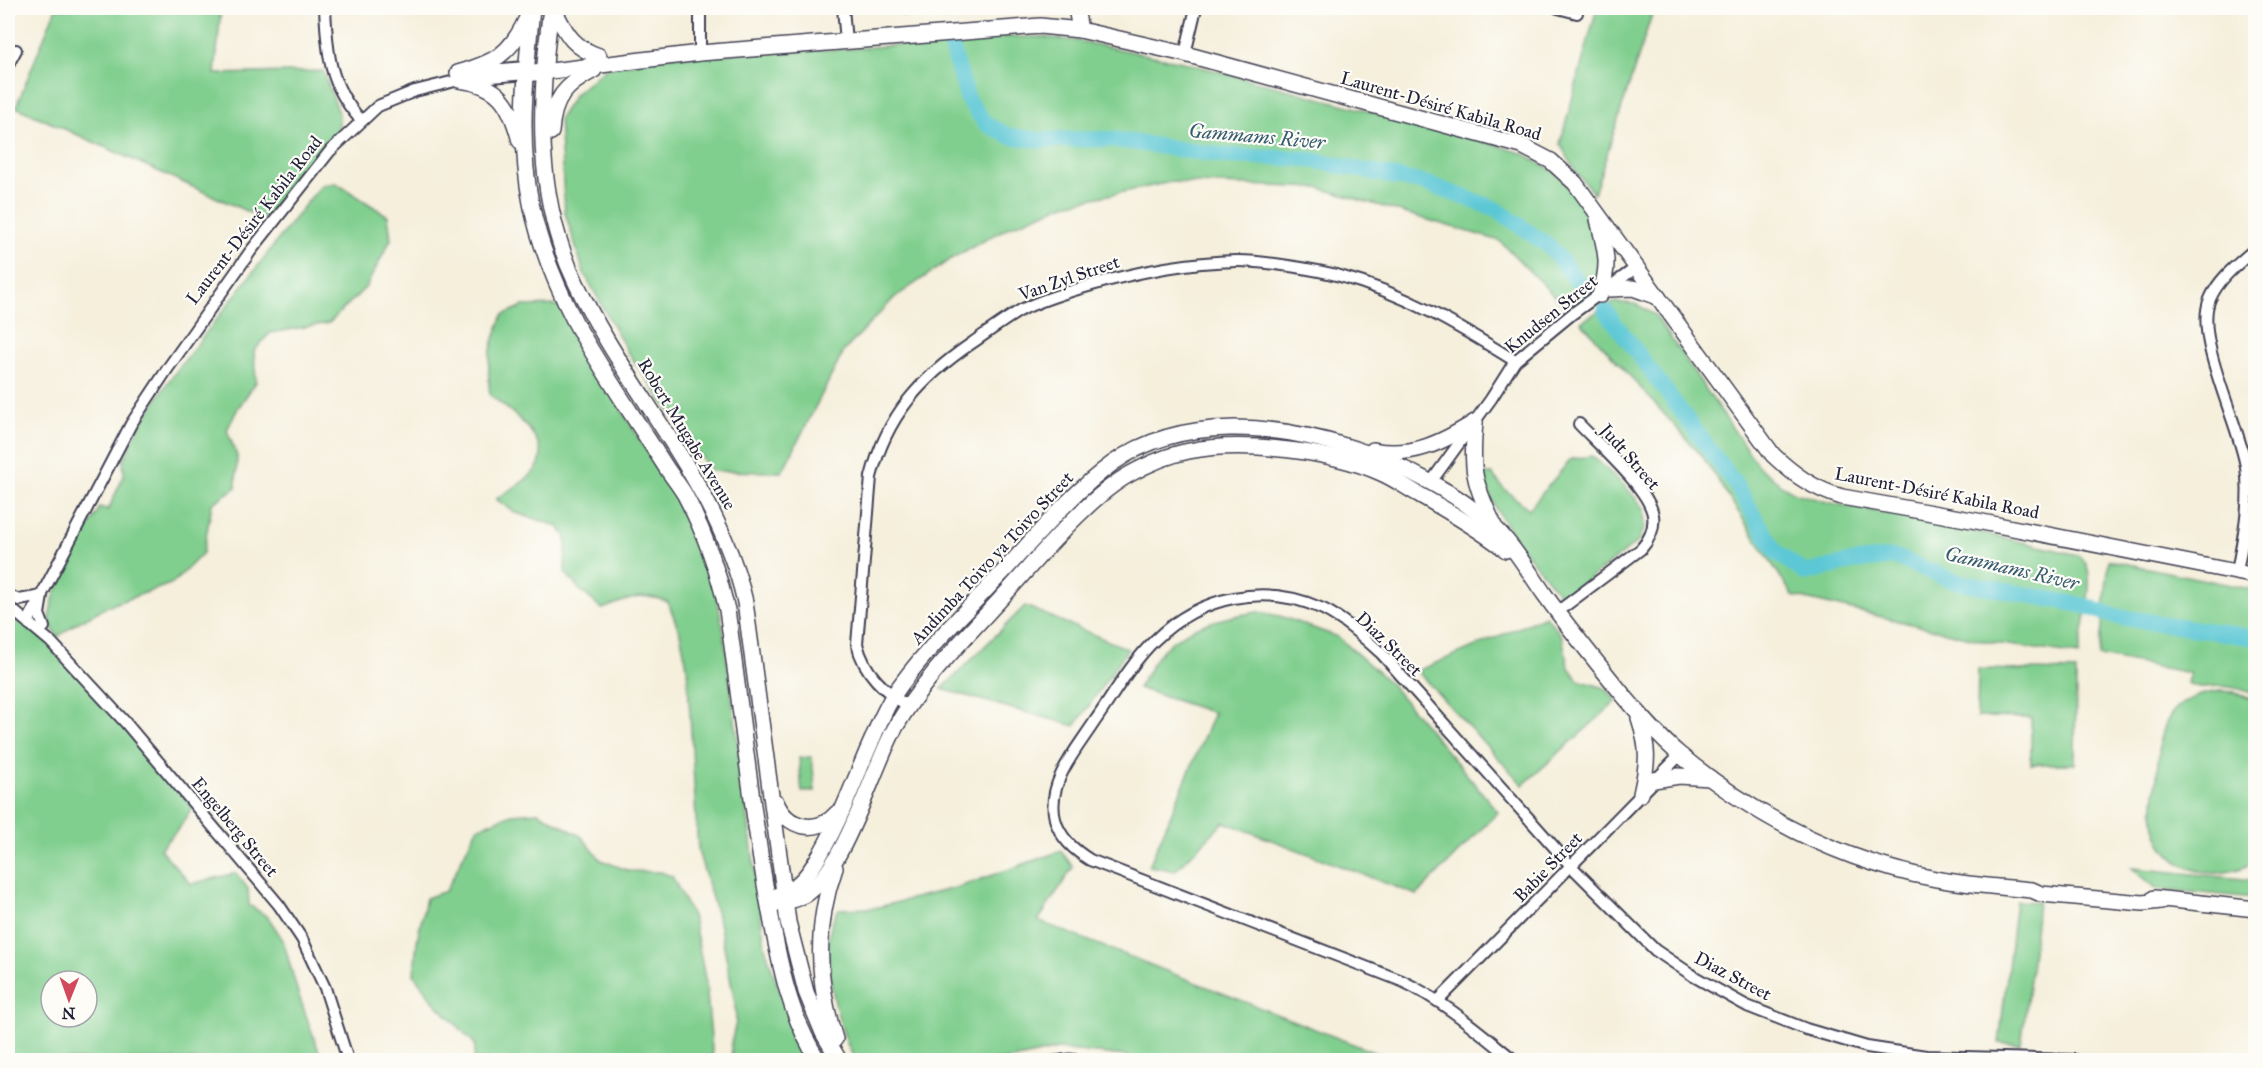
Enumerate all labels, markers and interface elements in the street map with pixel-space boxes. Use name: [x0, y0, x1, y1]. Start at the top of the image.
street label: Laurent-Désiré Kabila Road: [1338, 67, 1544, 145]
water label: Gammams River: [1188, 118, 1328, 154]
street label: Laurent-Désiré Kabila Road: [181, 131, 327, 309]
street label: Van Zyl Street: [1015, 250, 1123, 306]
street label: Knudsen Street: [1500, 269, 1602, 358]
street label: Robert Mugabe Avenue: [632, 354, 741, 514]
street label: Judt Street: [1593, 418, 1665, 496]
street label: Laurent-Désiré Kabila Road: [1833, 462, 2041, 524]
street label: Andimba Toivo ya Toivo Street: [905, 467, 1078, 650]
water label: Gammams River: [1943, 541, 2083, 595]
street label: Diaz Street: [1351, 607, 1427, 681]
street label: Engelberg Street: [186, 773, 283, 882]
street label: Babie Street: [1509, 827, 1587, 907]
street label: Diaz Street: [1691, 947, 1776, 1006]
north arrow: [39, 969, 99, 1029]
text: N: [61, 1004, 76, 1023]

